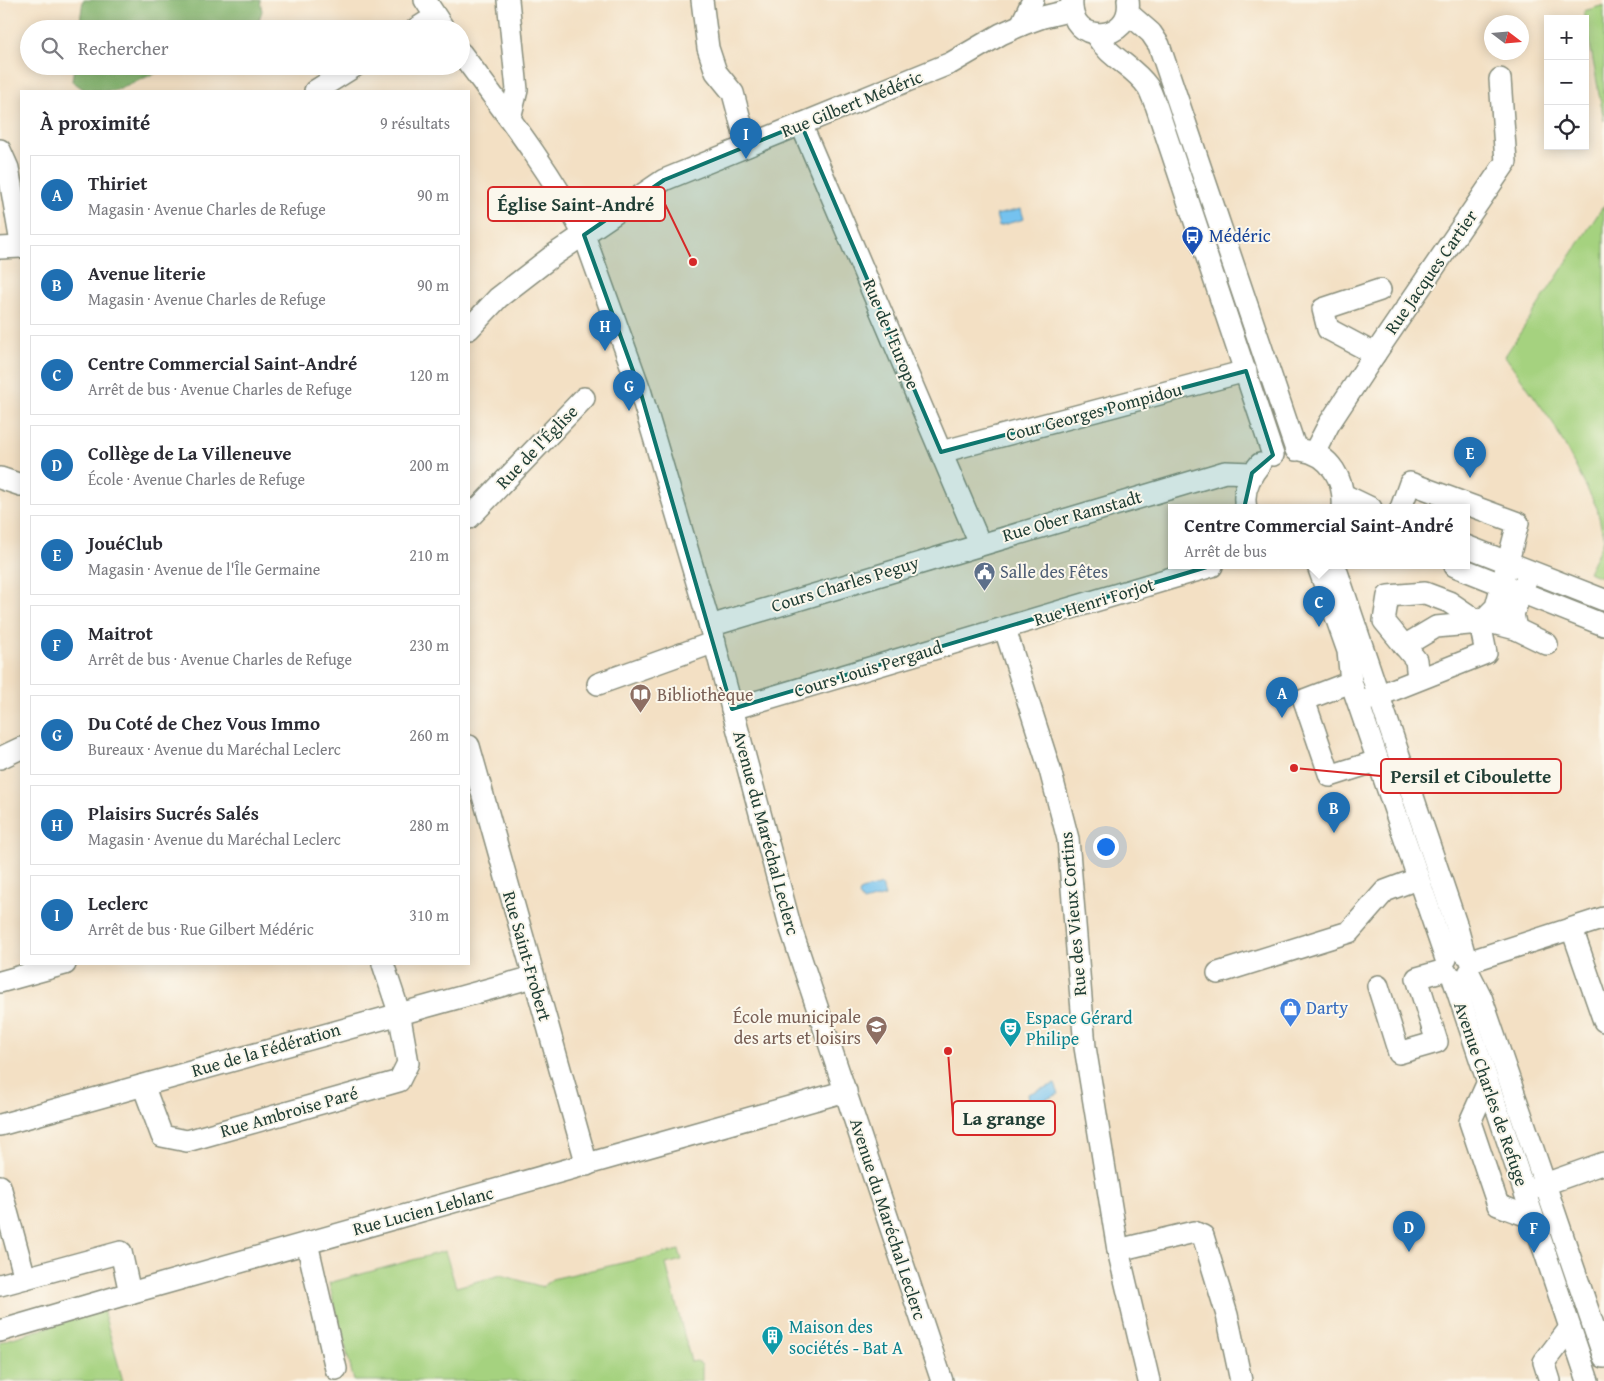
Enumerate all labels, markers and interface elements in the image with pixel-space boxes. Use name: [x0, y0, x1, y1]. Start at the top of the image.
north arrow: [1484, 15, 1529, 60]
map controls: [1544, 15, 1589, 150]
button: +: [1544, 15, 1589, 60]
search box: [20, 20, 470, 75]
icon: search: [38, 34, 66, 62]
text: Rechercher: [78, 34, 169, 62]
button: −: [1544, 60, 1589, 105]
street label: Rue Gilbert Médéric: [777, 63, 927, 144]
button: locate: [1544, 105, 1589, 150]
text: À proximité: [40, 107, 150, 138]
text: 9 résultats: [380, 111, 450, 135]
pin: I: [730, 118, 762, 159]
text: Thiriet: [88, 169, 147, 197]
text: A: [52, 183, 62, 207]
text: 90 m: [417, 183, 449, 207]
callout: Église Saint-André: [488, 187, 665, 221]
text: Église Saint-André: [498, 190, 654, 218]
text: Magasin · Avenue Charles de Refuge: [88, 197, 326, 221]
street label: Rue Jacques Cartier: [1378, 204, 1484, 339]
place label: Médéric: [1209, 222, 1271, 249]
bus stop icon: Médéric: [1181, 224, 1205, 255]
text: Avenue literie: [88, 259, 206, 287]
text: B: [52, 273, 62, 297]
text: 90 m: [417, 273, 449, 297]
street label: Rue de l'Europe: [856, 274, 927, 393]
text: Magasin · Avenue Charles de Refuge: [88, 287, 326, 311]
pin: H: [589, 310, 621, 351]
text: Centre Commercial Saint-André: [88, 349, 357, 377]
text: C: [52, 363, 62, 387]
text: 120 m: [409, 363, 449, 387]
pin: G: [613, 370, 645, 411]
street label: Cour Georges Pompidou: [1003, 375, 1185, 448]
text: Arrêt de bus · Avenue Charles de Refuge: [88, 377, 352, 401]
street label: Rue de l'Église: [489, 398, 584, 495]
pin: E: [1454, 437, 1486, 478]
text: Collège de La Villeneuve: [88, 439, 292, 467]
text: D: [52, 453, 62, 477]
text: 200 m: [409, 453, 449, 477]
text: École · Avenue Charles de Refuge: [88, 467, 305, 491]
street label: Rue Ober Ramstadt: [999, 483, 1145, 548]
popup: [1168, 504, 1470, 569]
text: Centre Commercial Saint-André: [1184, 511, 1454, 539]
text: JouéClub: [88, 529, 163, 557]
text: Arrêt de bus: [1184, 539, 1267, 563]
text: E: [53, 543, 61, 567]
text: 210 m: [409, 543, 449, 567]
street label: Cours Charles Peguy: [768, 548, 922, 619]
text: Magasin · Avenue de l'Île Germaine: [88, 557, 320, 581]
place label: Salle des Fêtes: [1000, 558, 1108, 585]
public building icon: Salle des Fêtes: [972, 560, 996, 591]
street label: Rue Henri Forjot: [1030, 570, 1158, 633]
pin: C: [1303, 586, 1335, 627]
text: Maitrot: [88, 619, 153, 647]
text: F: [53, 633, 61, 657]
text: 230 m: [409, 633, 449, 657]
street label: Cours Louis Pergaud: [791, 633, 946, 704]
text: Arrêt de bus · Avenue Charles de Refuge: [88, 647, 352, 671]
pin: A: [1266, 677, 1298, 718]
place label: Bibliothèque: [657, 681, 753, 708]
library icon: Bibliothèque: [629, 683, 653, 714]
text: Du Coté de Chez Vous Immo: [88, 709, 320, 737]
text: G: [52, 723, 62, 747]
text: 260 m: [409, 723, 449, 747]
street label: Avenue du Maréchal Leclerc: [726, 728, 807, 938]
text: Bureaux · Avenue du Maréchal Leclerc: [88, 737, 341, 761]
callout: Persil et Ciboulette: [1381, 759, 1561, 793]
text: Persil et Ciboulette: [1391, 762, 1551, 790]
pin: B: [1318, 792, 1350, 833]
text: Plaisirs Sucrés Salés: [88, 799, 259, 827]
text: H: [51, 813, 63, 837]
text: 280 m: [409, 813, 449, 837]
text: Magasin · Avenue du Maréchal Leclerc: [88, 827, 341, 851]
street label: Rue des Vieux Cortins: [1052, 831, 1093, 997]
your location: [1093, 834, 1119, 860]
street label: Rue Saint-Frobert: [496, 888, 559, 1025]
text: Leclerc: [88, 889, 148, 917]
text: I: [54, 903, 60, 927]
text: 310 m: [409, 903, 449, 927]
text: Arrêt de bus · Rue Gilbert Médéric: [88, 917, 314, 941]
place label: Darty: [1306, 994, 1348, 1021]
shop icon: Darty: [1278, 996, 1302, 1027]
street label: Avenue Charles de Refuge: [1447, 998, 1536, 1190]
place label: École municipale des arts et loisirs: [733, 1003, 861, 1051]
place label: Espace Gérard Philipe: [1026, 1004, 1133, 1052]
street label: Rue de la Fédération: [188, 1015, 344, 1084]
school or university icon: École municipale des arts et loisirs: [865, 1015, 889, 1046]
theatre icon: Espace Gérard Philipe: [998, 1016, 1022, 1047]
street label: Rue Ambroise Paré: [217, 1079, 361, 1144]
callout: La grange: [953, 1101, 1055, 1135]
text: La grange: [963, 1104, 1045, 1132]
street label: Avenue du Maréchal Leclerc: [843, 1115, 934, 1323]
street label: Rue Lucien Leblanc: [349, 1179, 496, 1242]
pin: D: [1393, 1211, 1425, 1252]
pin: F: [1518, 1212, 1550, 1253]
place label: Maison des sociétés - Bat A: [789, 1313, 903, 1361]
building icon: Maison des sociétés - Bat A: [761, 1325, 785, 1356]

